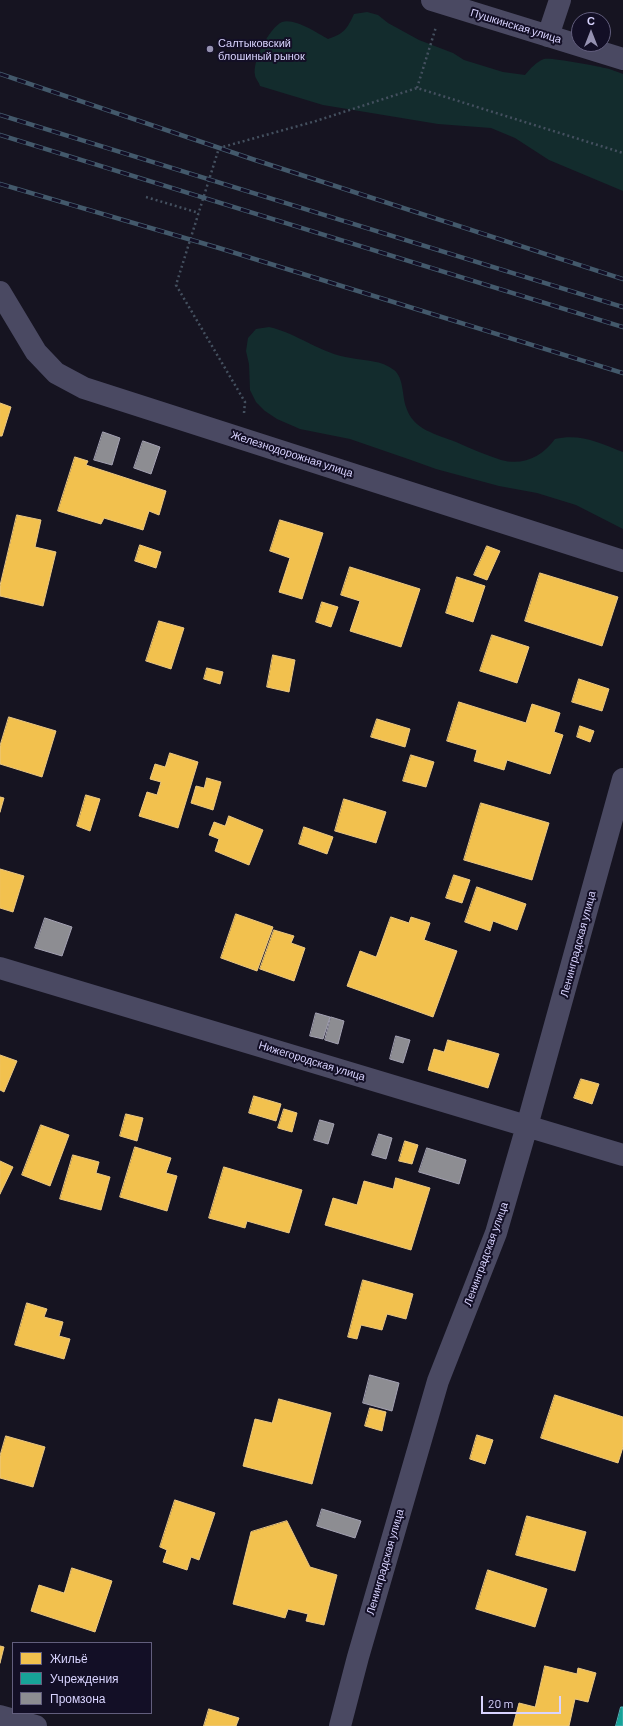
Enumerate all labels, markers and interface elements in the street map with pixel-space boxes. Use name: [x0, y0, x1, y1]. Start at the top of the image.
street label: Пушкинская улица: [469, 6, 563, 46]
north arrow: [571, 12, 611, 52]
text: С: [587, 14, 595, 27]
place label: Салтыковский блошиный рынок: [218, 36, 305, 62]
marker: Салтыковский блошиный рынок: [205, 44, 215, 54]
street label: Железнодорожная улица: [229, 428, 355, 480]
street label: Ленинградская улица: [557, 889, 599, 999]
street label: Нижегородская улица: [257, 1038, 367, 1084]
street label: Ленинградская улица: [461, 1200, 511, 1308]
street label: Ленинградская улица: [364, 1508, 406, 1616]
legend: [12, 1642, 152, 1714]
text: Жильё: [50, 1651, 88, 1665]
text: Учреждения: [50, 1671, 119, 1685]
scale bar: [483, 1688, 563, 1714]
text: Промзона: [50, 1691, 105, 1705]
text: 20 m: [488, 1696, 514, 1710]

